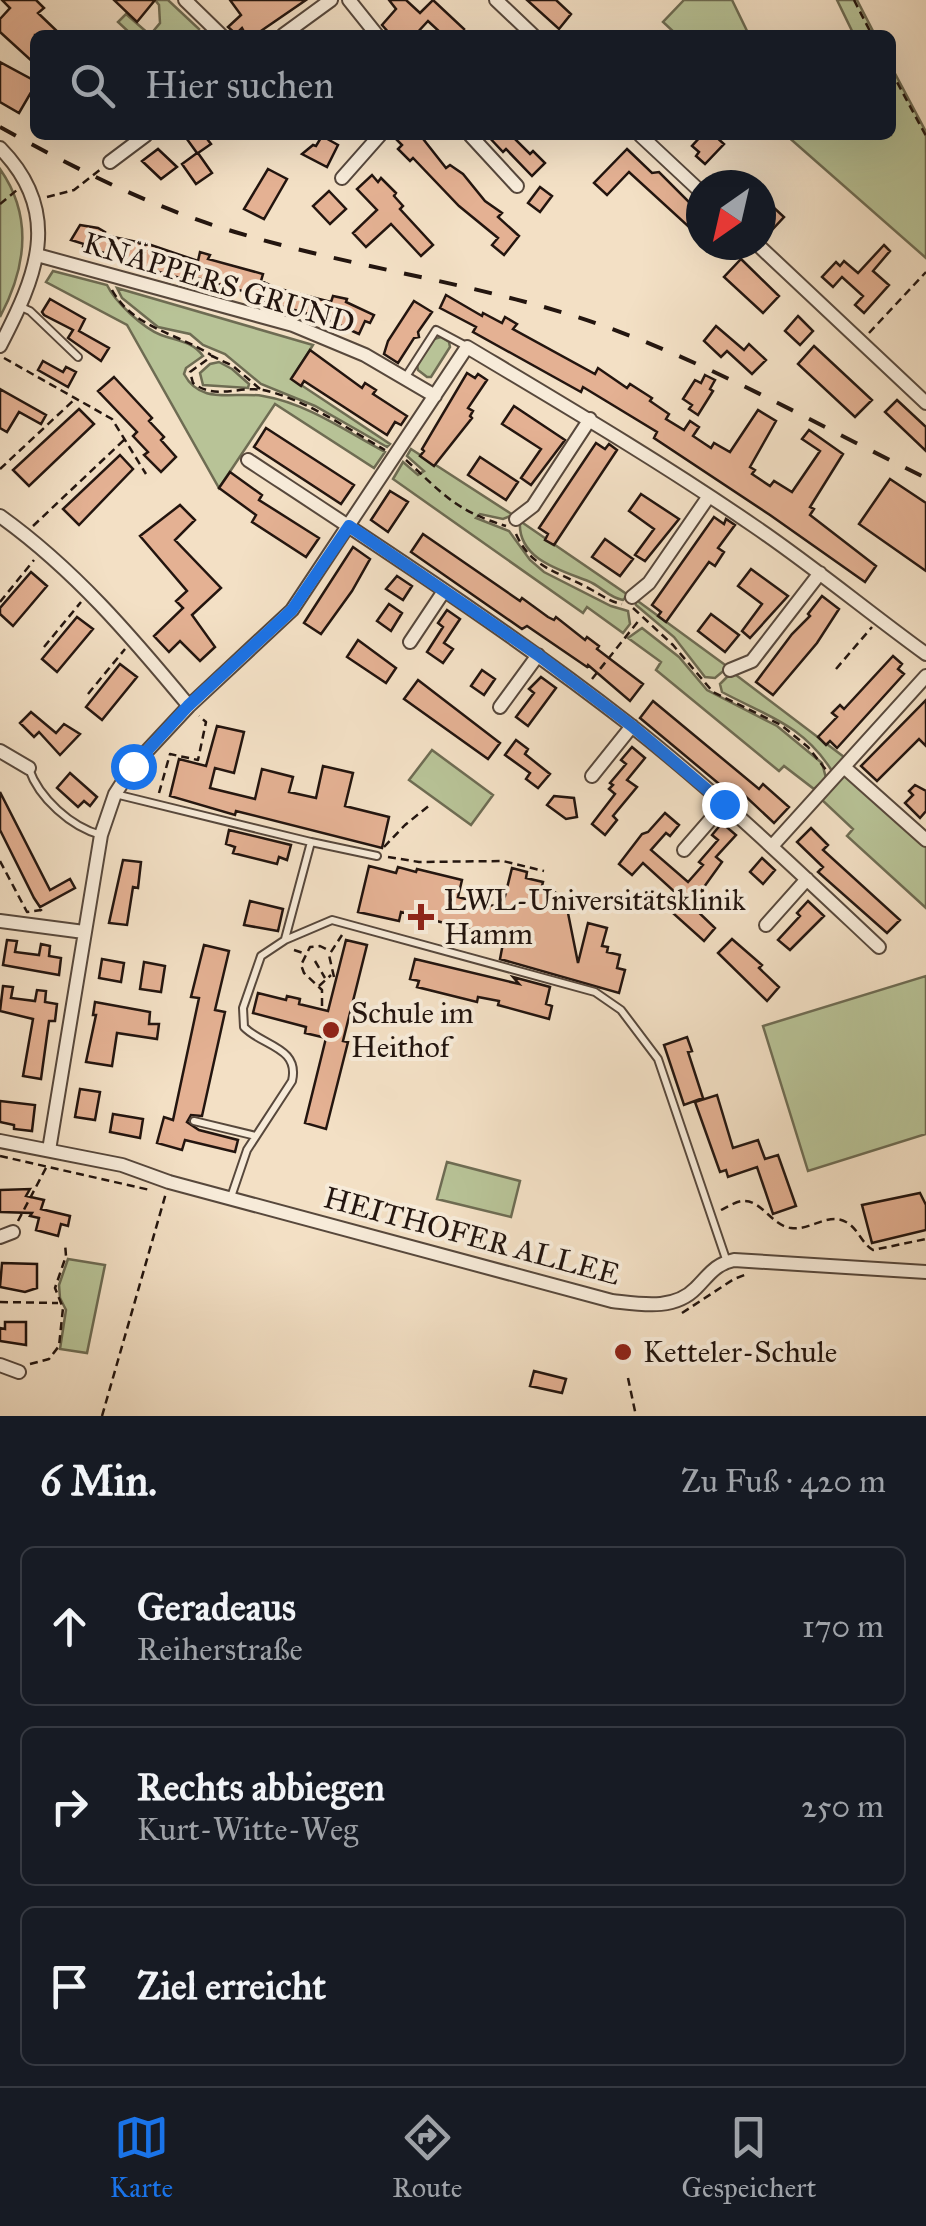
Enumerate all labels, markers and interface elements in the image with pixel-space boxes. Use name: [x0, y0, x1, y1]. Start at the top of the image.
search box: [30, 30, 896, 140]
icon: search: [65, 58, 120, 113]
text: Hier suchen: [145, 62, 334, 108]
north arrow: [686, 170, 776, 260]
street label: KNÄPPERS GRUND: [79, 225, 359, 341]
route start: [111, 744, 157, 790]
route end: [702, 782, 748, 828]
place label: LWL-Universitätsklinik Hamm: [444, 882, 746, 952]
marker: LWL-Universitätsklinik Hamm: [408, 904, 434, 930]
place label: Schule im Heithof: [351, 995, 474, 1065]
marker: Schule im Heithof: [320, 1019, 342, 1041]
street label: HEITHOFER ALLEE: [320, 1179, 624, 1293]
place label: Ketteler-Schule: [643, 1334, 837, 1370]
marker: Ketteler-Schule: [612, 1341, 634, 1363]
text: 6 Min.: [40, 1455, 157, 1507]
text: Zu Fuß · 420 m: [681, 1462, 886, 1501]
text: Geradeaus: [137, 1584, 296, 1630]
icon: ahead: [42, 1599, 97, 1654]
text: 170 m: [802, 1607, 884, 1646]
text: Reiherstraße: [137, 1630, 303, 1669]
text: Rechts abbiegen: [137, 1764, 385, 1810]
icon: right: [42, 1779, 97, 1834]
text: 250 m: [801, 1787, 884, 1826]
text: Kurt-Witte-Weg: [137, 1810, 358, 1849]
icon: arrive: [42, 1959, 97, 2014]
text: Ziel erreicht: [137, 1963, 326, 2009]
tab: Karte: [109, 2110, 173, 2205]
tab: Route: [392, 2110, 463, 2205]
tab: Gespeichert: [682, 2110, 816, 2205]

